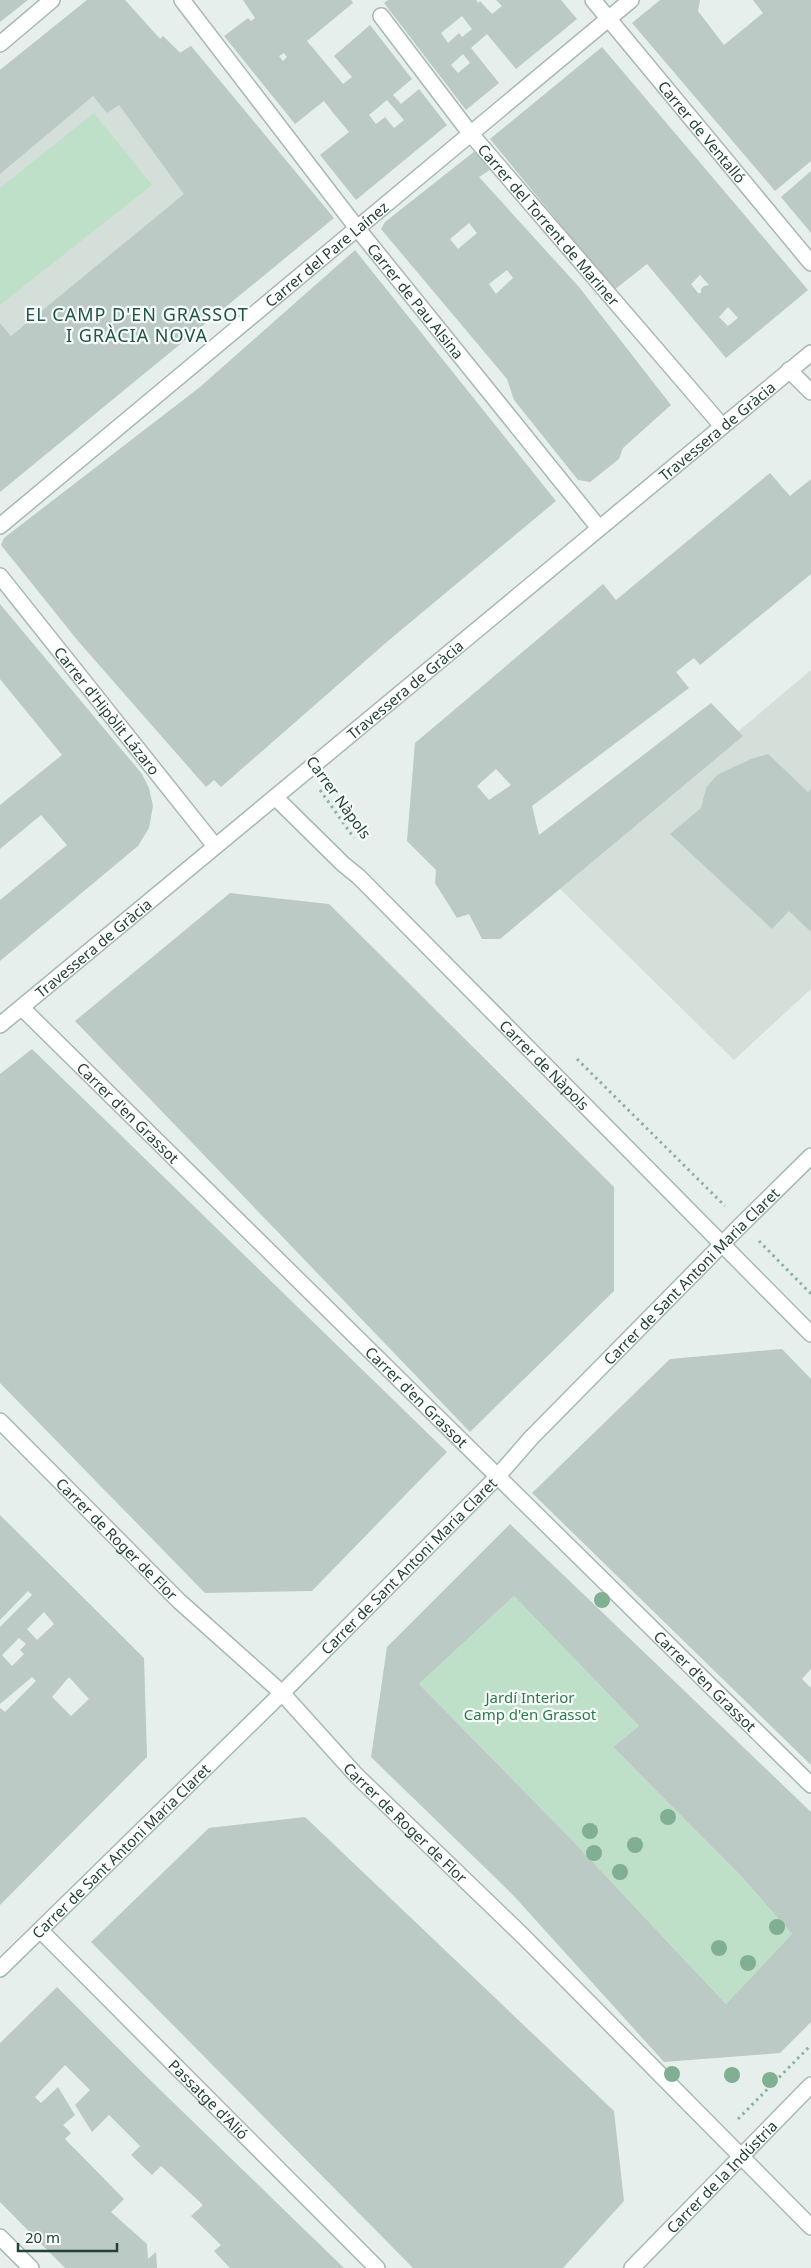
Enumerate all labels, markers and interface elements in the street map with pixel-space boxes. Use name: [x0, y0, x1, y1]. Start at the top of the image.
street label: Carrer de Ventalló: [654, 76, 750, 187]
street label: Carrer del Torrent de Mariner: [474, 140, 624, 310]
street label: Carrer del Pare Laínez: [261, 197, 392, 311]
street label: Carrer de Pau Alsina: [363, 239, 468, 363]
district label: EL CAMP D'EN GRASSOT I GRÀCIA NOVA: [25, 302, 249, 347]
street label: Travessera de Gràcia: [654, 377, 779, 485]
street label: Travessera de Gràcia: [343, 635, 467, 743]
street label: Carrer d'Hipòlit Lázaro: [50, 642, 164, 779]
street label: Carrer Nàpols: [302, 752, 376, 842]
street label: Travessera de Gràcia: [31, 894, 156, 1002]
street label: Carrer de Nàpols: [495, 1015, 594, 1114]
street label: Carrer d'en Grassot: [73, 1058, 184, 1168]
street label: Carrer de Sant Antoni Maria Claret: [599, 1183, 784, 1369]
street label: Carrer d'en Grassot: [361, 1342, 473, 1452]
street label: Carrer de Roger de Flor: [52, 1473, 182, 1604]
street label: Carrer de Sant Antoni Maria Claret: [316, 1473, 501, 1659]
street label: Carrer d'en Grassot: [650, 1626, 761, 1736]
park label: Jardí Interior Camp d'en Grassot: [464, 1687, 597, 1724]
street label: Carrer de Roger de Flor: [339, 1758, 472, 1887]
street label: Carrer de Sant Antoni Maria Claret: [27, 1759, 215, 1943]
street label: Passatge d'Alió: [164, 2055, 253, 2144]
street label: Carrer de la Indústria: [662, 2116, 781, 2237]
scale bar: [18, 2220, 116, 2252]
text: 20 m: [25, 2227, 60, 2247]

